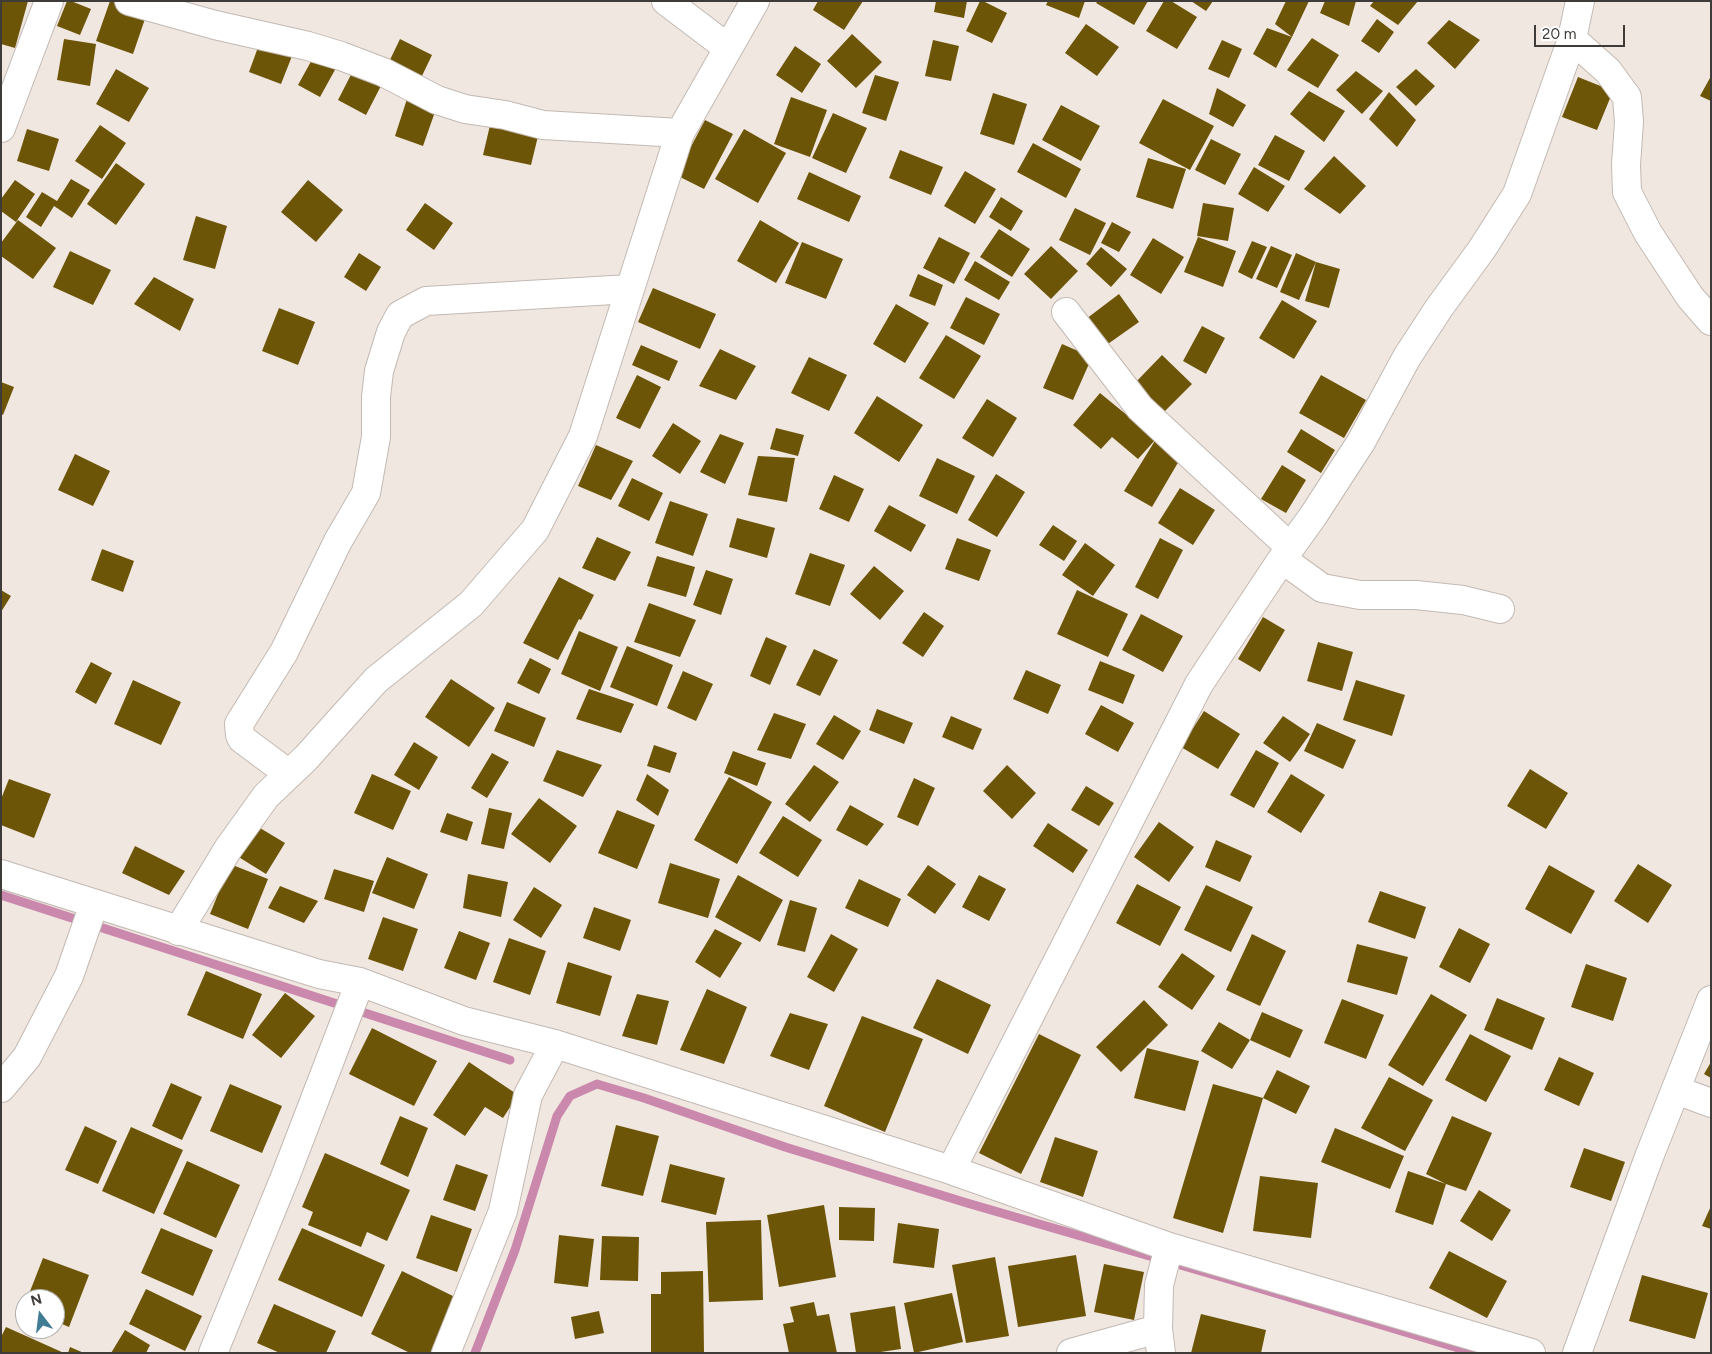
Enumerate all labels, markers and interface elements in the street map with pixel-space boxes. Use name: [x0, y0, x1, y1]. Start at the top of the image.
scale bar: [1537, 15, 1628, 47]
text: 20 m: [1542, 25, 1576, 43]
north arrow: [15, 1289, 65, 1339]
text: N: [29, 1290, 44, 1310]

